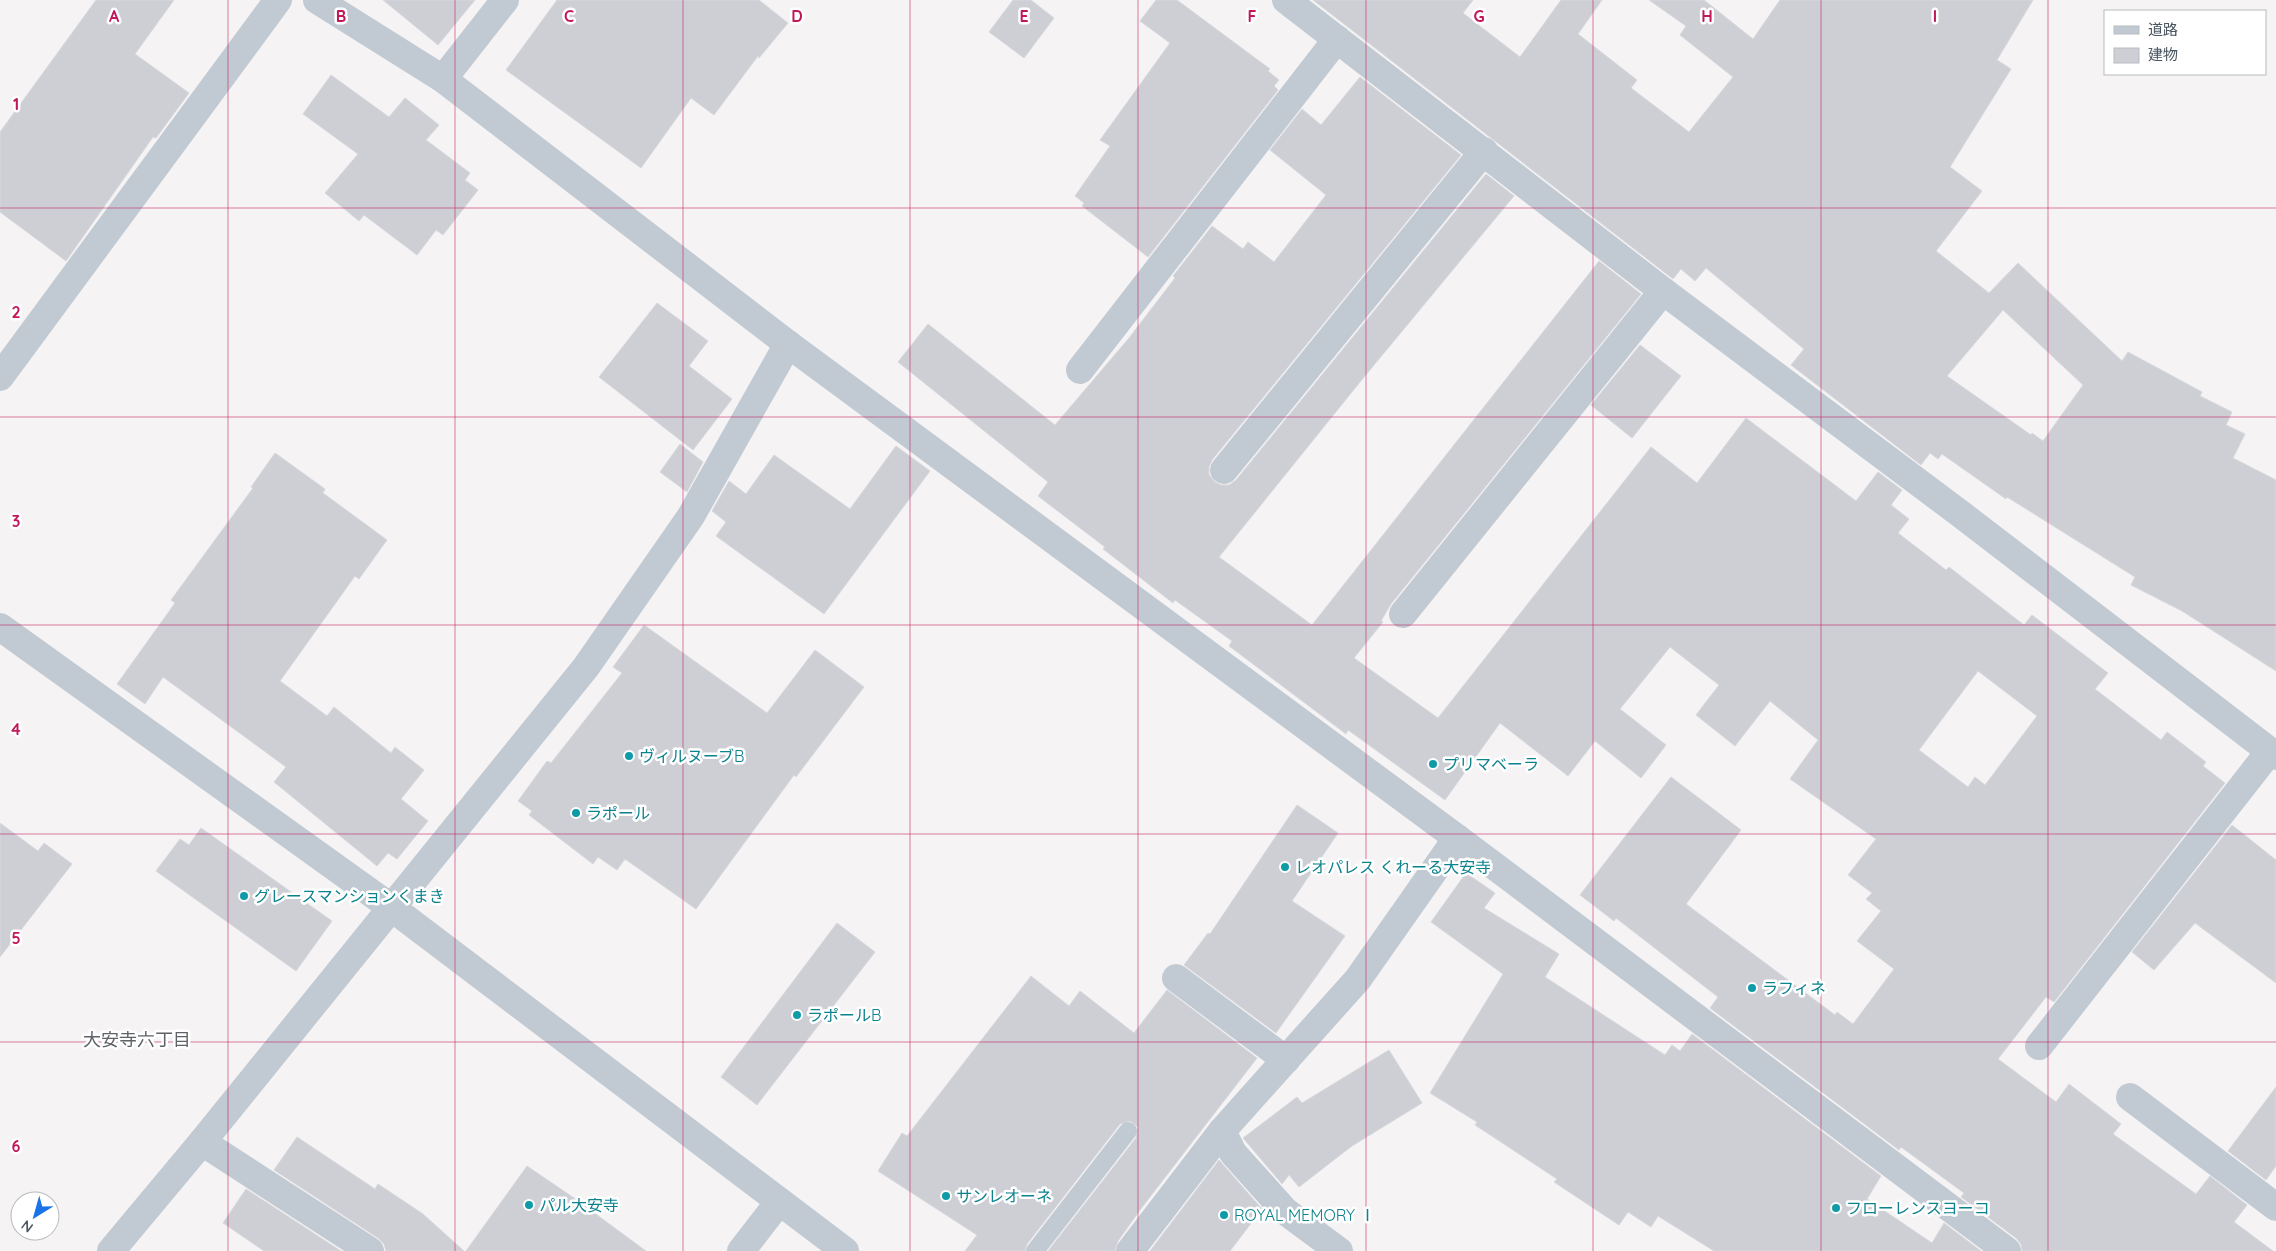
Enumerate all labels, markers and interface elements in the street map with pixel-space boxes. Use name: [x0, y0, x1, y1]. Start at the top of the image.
text: A: [109, 6, 120, 26]
text: B: [336, 6, 346, 26]
text: C: [564, 6, 574, 26]
text: D: [791, 6, 803, 26]
text: E: [1019, 6, 1029, 26]
text: F: [1248, 6, 1257, 26]
text: G: [1473, 6, 1485, 26]
text: H: [1701, 6, 1713, 26]
text: I: [1933, 6, 1937, 26]
legend: [2104, 10, 2266, 75]
text: 道路: [2148, 20, 2178, 39]
text: 建物: [2148, 45, 2178, 64]
text: 1: [13, 94, 19, 114]
text: 2: [11, 302, 21, 322]
text: 3: [12, 511, 20, 531]
text: 4: [11, 719, 21, 739]
place label: ヴィルヌーブB: [639, 746, 744, 766]
marker: ヴィルヌーブB: [623, 750, 635, 762]
place label: プリマベーラ: [1443, 754, 1539, 774]
marker: プリマベーラ: [1427, 758, 1439, 770]
place label: ラポール: [586, 803, 650, 823]
marker: ラポール: [570, 807, 582, 819]
place label: レオパレス くれーる大安寺: [1295, 857, 1491, 877]
marker: レオパレス くれーる大安寺: [1279, 861, 1291, 873]
place label: グレースマンションくまき: [254, 886, 445, 906]
marker: グレースマンションくまき: [238, 890, 250, 902]
text: 5: [11, 928, 21, 948]
place label: ラフィネ: [1762, 978, 1826, 998]
marker: ラフィネ: [1746, 982, 1758, 994]
place label: ラポールB: [807, 1005, 881, 1025]
marker: ラポールB: [791, 1009, 803, 1021]
district label: 大安寺六丁目: [83, 1028, 191, 1051]
text: 6: [12, 1136, 21, 1156]
place label: サンレオーネ: [956, 1186, 1052, 1206]
marker: サンレオーネ: [940, 1190, 952, 1202]
north arrow: [10, 1191, 60, 1241]
place label: パル大安寺: [539, 1195, 619, 1215]
place label: フローレンスヨーコ: [1846, 1198, 1990, 1218]
marker: パル大安寺: [523, 1199, 535, 1211]
marker: フローレンスヨーコ: [1830, 1202, 1842, 1214]
place label: ROYAL MEMORY Ⅰ: [1234, 1205, 1375, 1225]
marker: ROYAL MEMORY Ⅰ: [1218, 1209, 1230, 1221]
text: N: [18, 1216, 37, 1237]

